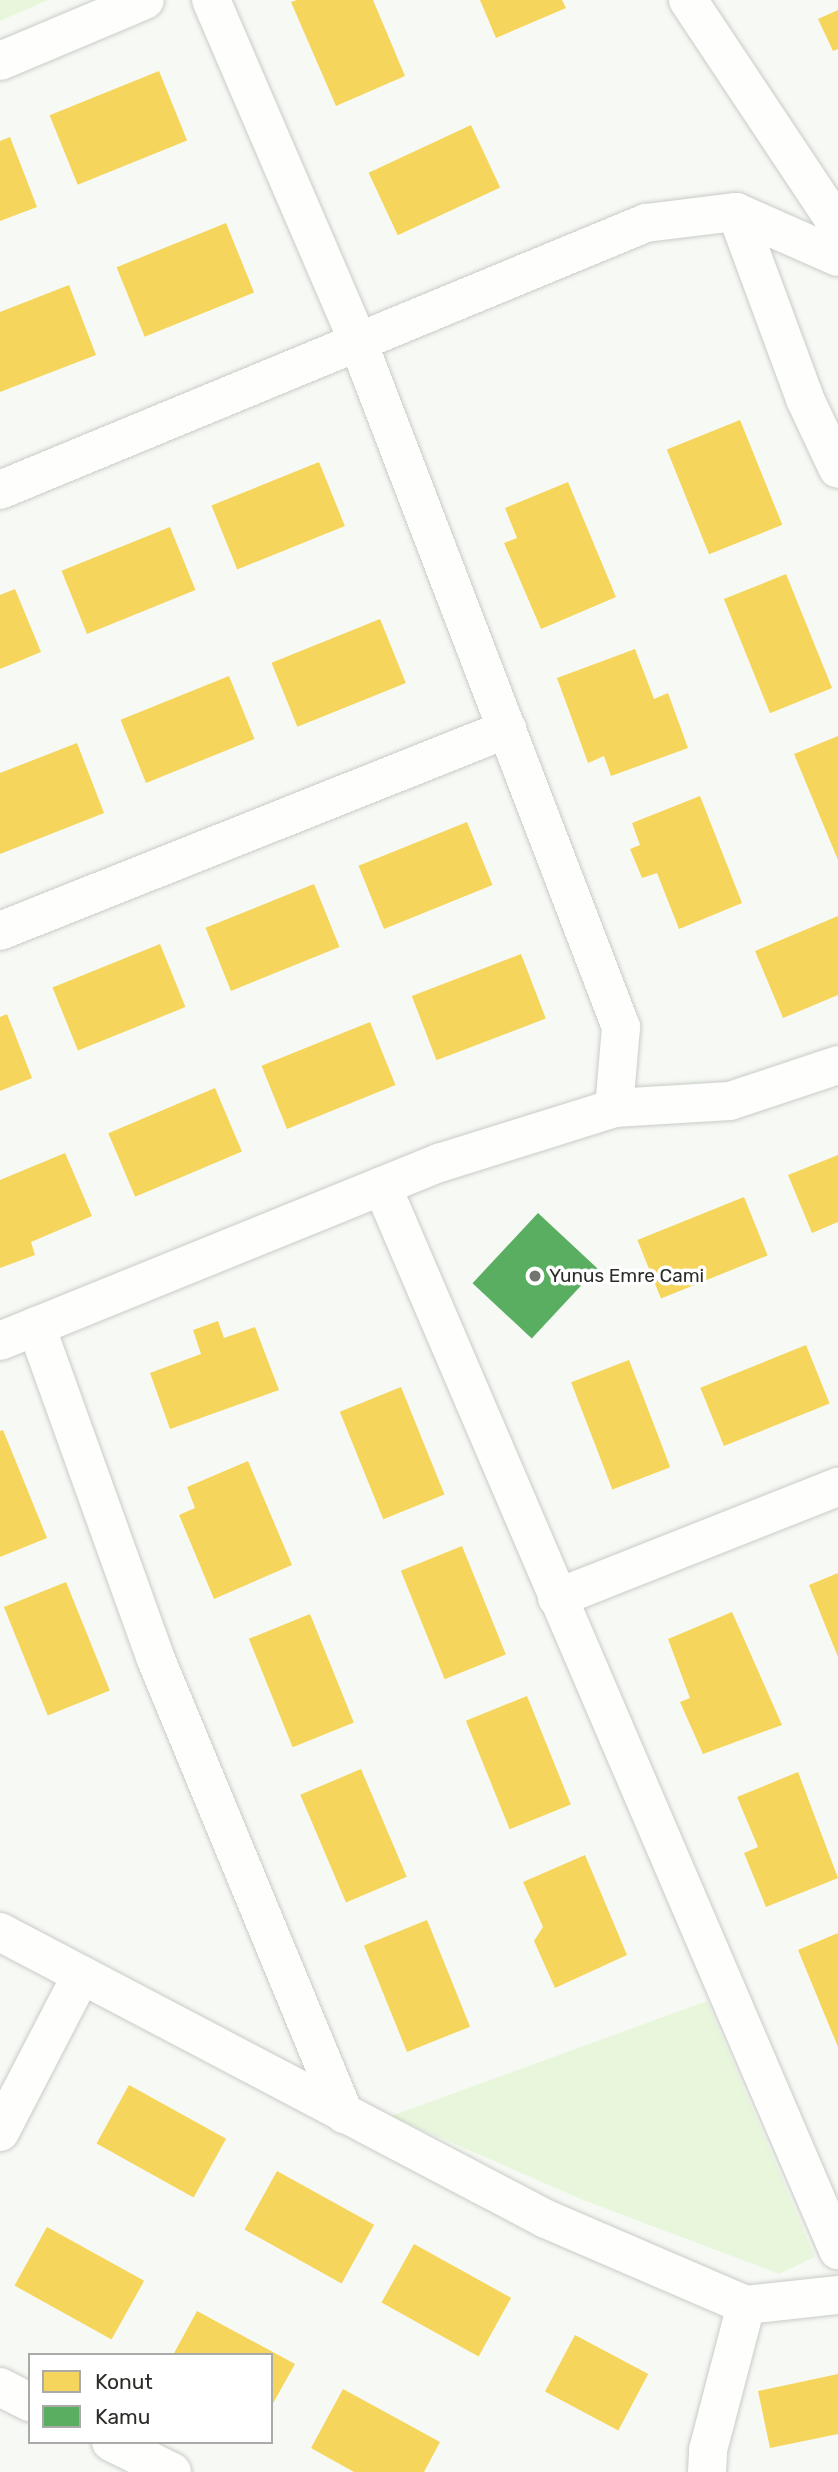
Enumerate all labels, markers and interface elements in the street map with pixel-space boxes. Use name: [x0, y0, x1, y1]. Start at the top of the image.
place label: Yunus Emre Cami: [549, 1265, 704, 1287]
marker: Yunus Emre Cami: [527, 1268, 543, 1284]
legend: [28, 2353, 273, 2444]
text: Konut: [95, 2369, 153, 2394]
text: Kamu: [95, 2404, 150, 2429]

